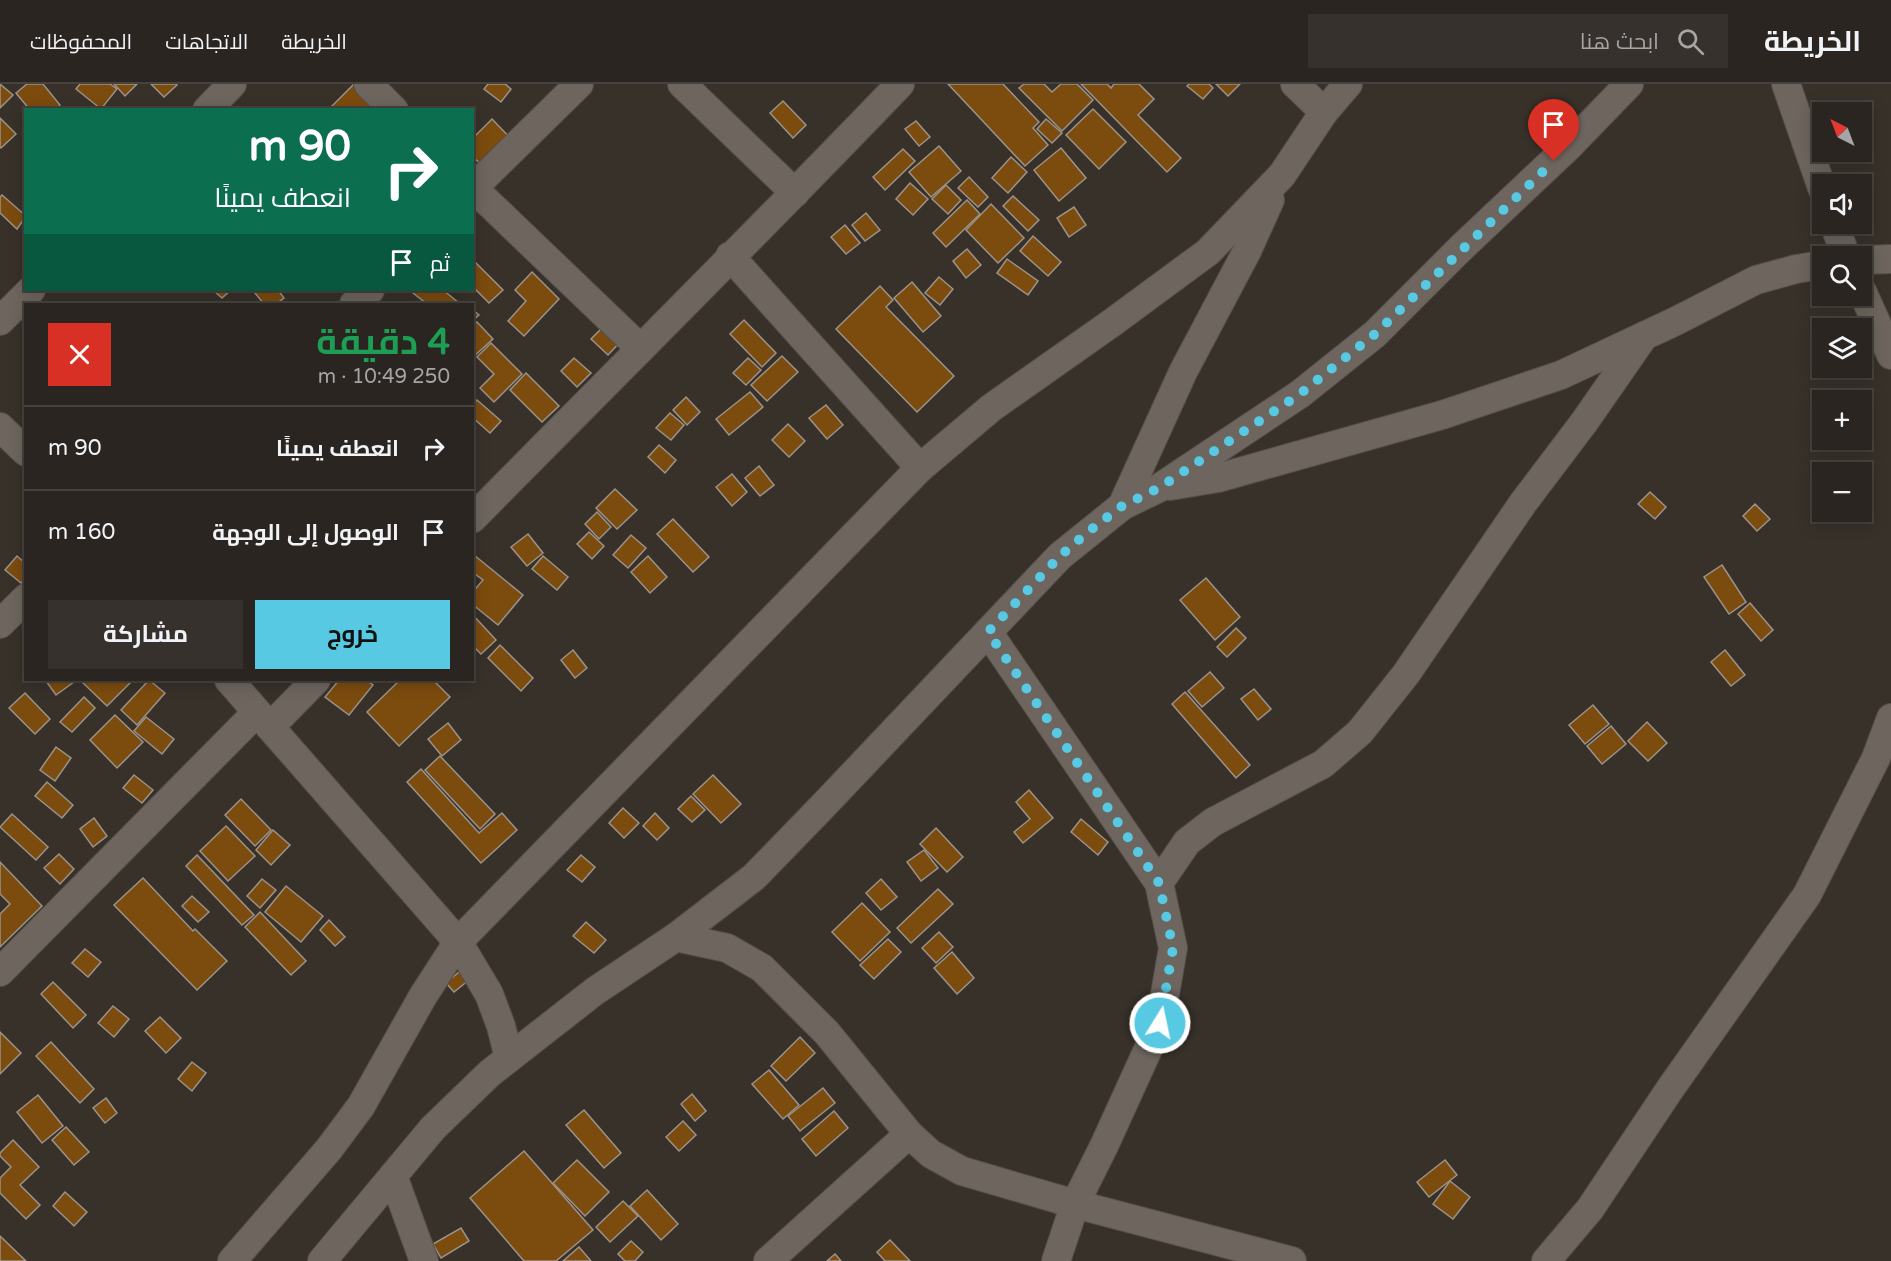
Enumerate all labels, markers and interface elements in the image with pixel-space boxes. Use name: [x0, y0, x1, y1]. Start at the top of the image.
search box: [1308, 14, 1728, 68]
icon: search: [1674, 25, 1707, 58]
text: الخريطة: [1764, 25, 1861, 59]
text: ابحث هنا: [1580, 29, 1659, 55]
text: المحفوظات: [30, 30, 132, 55]
text: الاتجاهات: [165, 30, 248, 55]
text: الخريطة: [281, 30, 347, 55]
pin: [1528, 99, 1579, 161]
north arrow: [1812, 102, 1872, 162]
map controls: [1812, 102, 1872, 522]
icon: arrive: [1537, 108, 1570, 141]
text: 90 m: [249, 121, 351, 172]
icon: right: [372, 132, 450, 210]
button: sound: [1812, 174, 1872, 234]
text: انعطف يمينًا: [214, 182, 351, 215]
icon: arrive: [385, 246, 418, 279]
button: search: [1812, 246, 1872, 306]
text: ثم: [430, 251, 450, 277]
button: layers: [1812, 318, 1872, 378]
text: 4 دقيقة: [316, 321, 450, 364]
button: close: [48, 323, 111, 386]
text: 250 m · 10:49: [318, 365, 450, 389]
button: +: [1812, 390, 1872, 450]
icon: right: [417, 432, 450, 465]
text: 90 m: [48, 435, 102, 461]
text: انعطف يمينًا: [276, 436, 399, 462]
button: −: [1812, 462, 1872, 522]
icon: arrive: [417, 516, 450, 549]
text: 160 m: [48, 519, 115, 545]
text: الوصول إلى الوجهة: [212, 520, 399, 546]
button: مشاركة: [48, 600, 243, 669]
button: خروج: [255, 600, 450, 669]
position arrow: [1128, 991, 1192, 1055]

